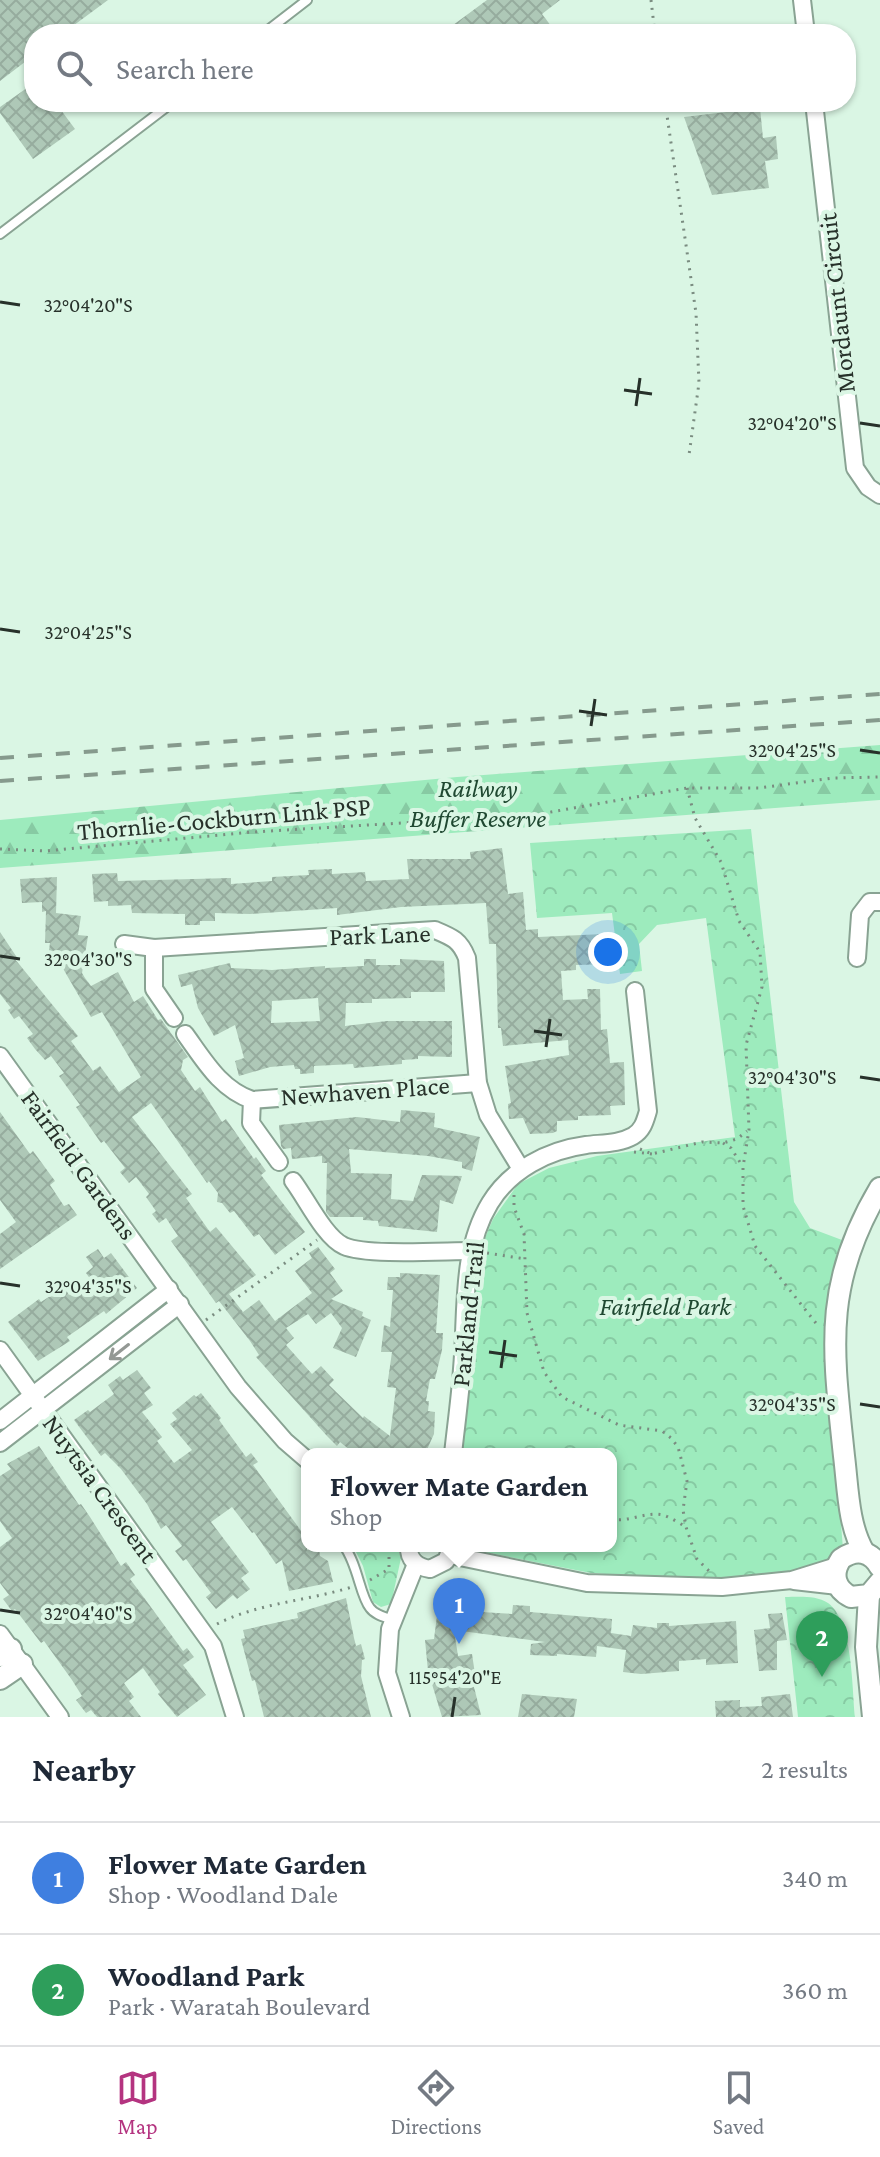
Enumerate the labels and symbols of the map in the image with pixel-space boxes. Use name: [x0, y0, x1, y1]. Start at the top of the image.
street label: Mordaunt Circuit: [813, 211, 861, 394]
text: 32°04'20"S: [43, 294, 133, 316]
text: 32°04'20"S: [747, 412, 837, 434]
text: 32°04'25"S: [44, 621, 132, 643]
text: 32°04'25"S: [748, 739, 836, 761]
park label: Railway Buffer Reserve: [410, 774, 546, 833]
street label: Thornlie-Cockburn Link PSP: [76, 792, 372, 846]
street label: Park Lane: [329, 919, 431, 951]
your location: [588, 932, 628, 972]
text: 32°04'30"S: [44, 948, 132, 970]
text: 32°04'30"S: [748, 1066, 836, 1088]
street label: Newhaven Place: [280, 1071, 450, 1111]
street label: Fairfield Gardens: [15, 1085, 143, 1245]
street label: Parkland Trail: [446, 1240, 490, 1388]
text: 32°04'35"S: [44, 1275, 132, 1297]
park label: Fairfield Park: [599, 1292, 732, 1321]
one-way arrow: [109, 1343, 130, 1361]
text: 32°04'35"S: [748, 1393, 836, 1415]
street label: Nuytsia Crescent: [37, 1409, 164, 1569]
pin: 1: [433, 1578, 485, 1644]
text: 32°04'40"S: [44, 1602, 132, 1624]
pin: 2: [796, 1611, 848, 1677]
text: 115°54'20"E: [409, 1666, 501, 1688]

